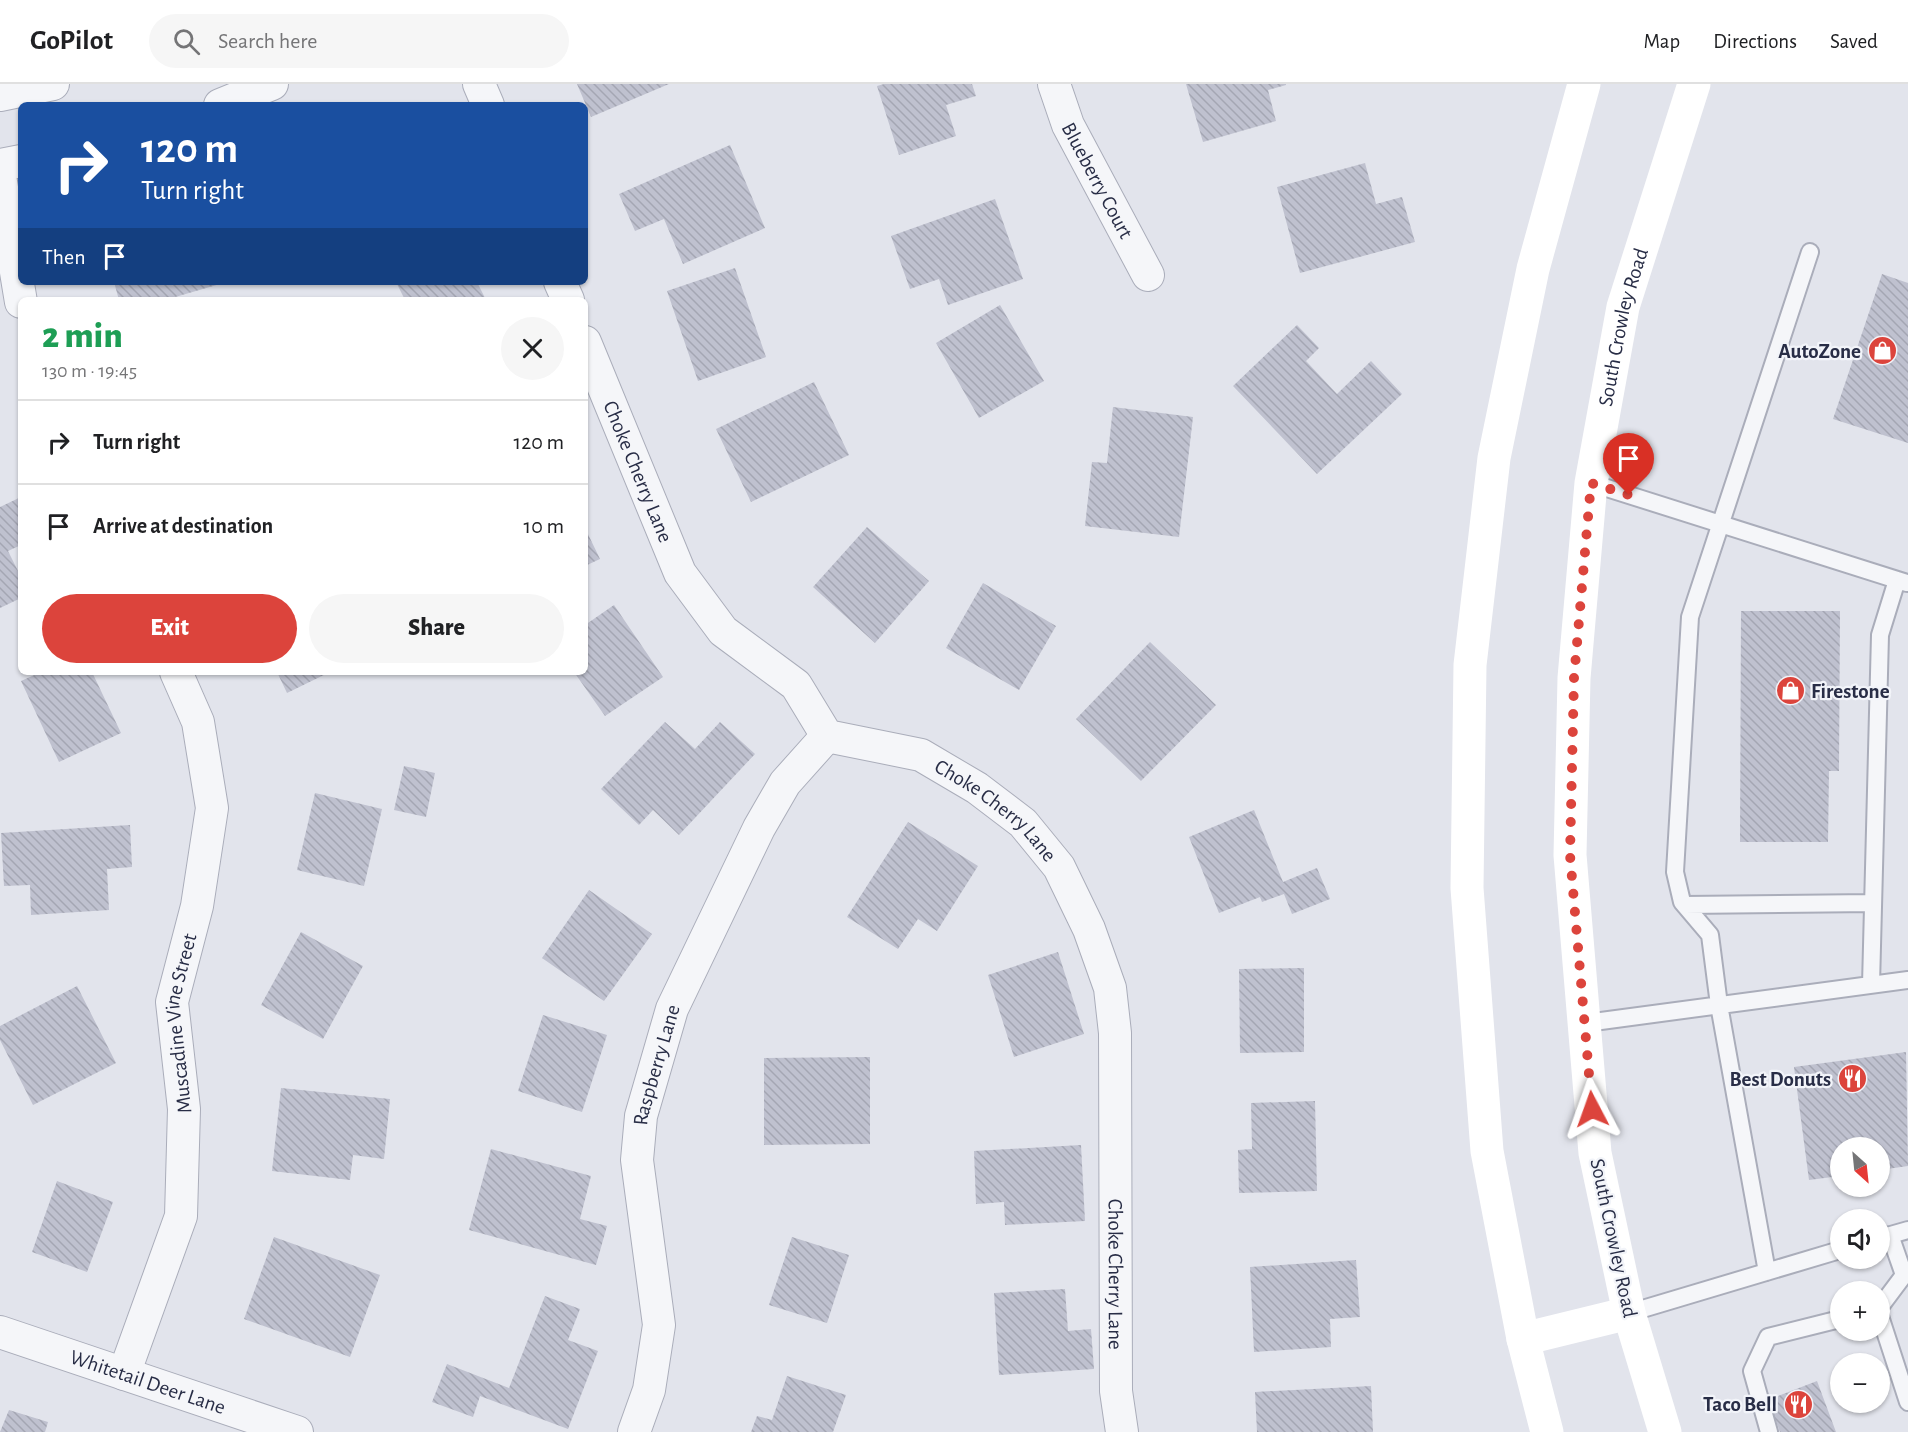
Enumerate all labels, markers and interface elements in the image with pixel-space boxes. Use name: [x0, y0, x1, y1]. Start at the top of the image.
search box: [149, 14, 569, 68]
icon: search: [170, 25, 203, 58]
text: GoPilot: [30, 27, 113, 55]
text: Search here: [218, 30, 318, 52]
text: Map: [1644, 31, 1680, 52]
text: Directions: [1713, 31, 1797, 52]
text: Saved: [1830, 31, 1878, 52]
street label: Blueberry Court: [1058, 119, 1137, 242]
icon: right: [42, 126, 120, 204]
text: 120 m: [141, 128, 238, 170]
text: Turn right: [141, 177, 244, 204]
icon: arrive: [98, 240, 131, 273]
street label: South Crowley Road: [1595, 245, 1652, 408]
text: Then: [42, 246, 86, 268]
button: close: [501, 317, 564, 380]
text: 2 min: [42, 318, 123, 354]
shop icon: AutoZone: [1866, 335, 1898, 367]
place label: AutoZone: [1778, 341, 1861, 362]
text: 130 m · 19:45: [42, 361, 137, 381]
street label: Choke Cherry Lane: [599, 398, 676, 546]
icon: right: [42, 426, 75, 459]
text: Turn right: [93, 431, 180, 453]
text: 120 m: [514, 431, 564, 453]
pin: [1603, 433, 1654, 495]
icon: arrive: [1612, 442, 1645, 475]
icon: arrive: [42, 510, 75, 543]
text: Arrive at destination: [93, 515, 273, 537]
text: 10 m: [524, 515, 564, 537]
button: Exit: [42, 594, 297, 663]
button: Share: [309, 594, 564, 663]
shop icon: Firestone: [1774, 675, 1806, 707]
place label: Firestone: [1811, 681, 1890, 702]
street label: Choke Cherry Lane: [931, 756, 1060, 866]
street label: Muscadine Vine Street: [162, 931, 201, 1114]
street label: Raspberry Lane: [630, 1002, 684, 1126]
restaurant icon: Best Donuts: [1836, 1063, 1868, 1095]
place label: Best Donuts: [1730, 1069, 1831, 1090]
position arrow: [1560, 1077, 1624, 1141]
north arrow: [1830, 1137, 1890, 1197]
map controls: [1830, 1137, 1890, 1413]
street label: South Crowley Road: [1586, 1157, 1641, 1320]
street label: Choke Cherry Lane: [1104, 1199, 1126, 1350]
button: sound: [1830, 1209, 1890, 1269]
button: +: [1830, 1281, 1890, 1341]
street label: Whitetail Deer Lane: [67, 1346, 228, 1418]
button: −: [1830, 1353, 1890, 1413]
restaurant icon: Taco Bell: [1782, 1388, 1814, 1420]
place label: Taco Bell: [1703, 1394, 1777, 1415]

